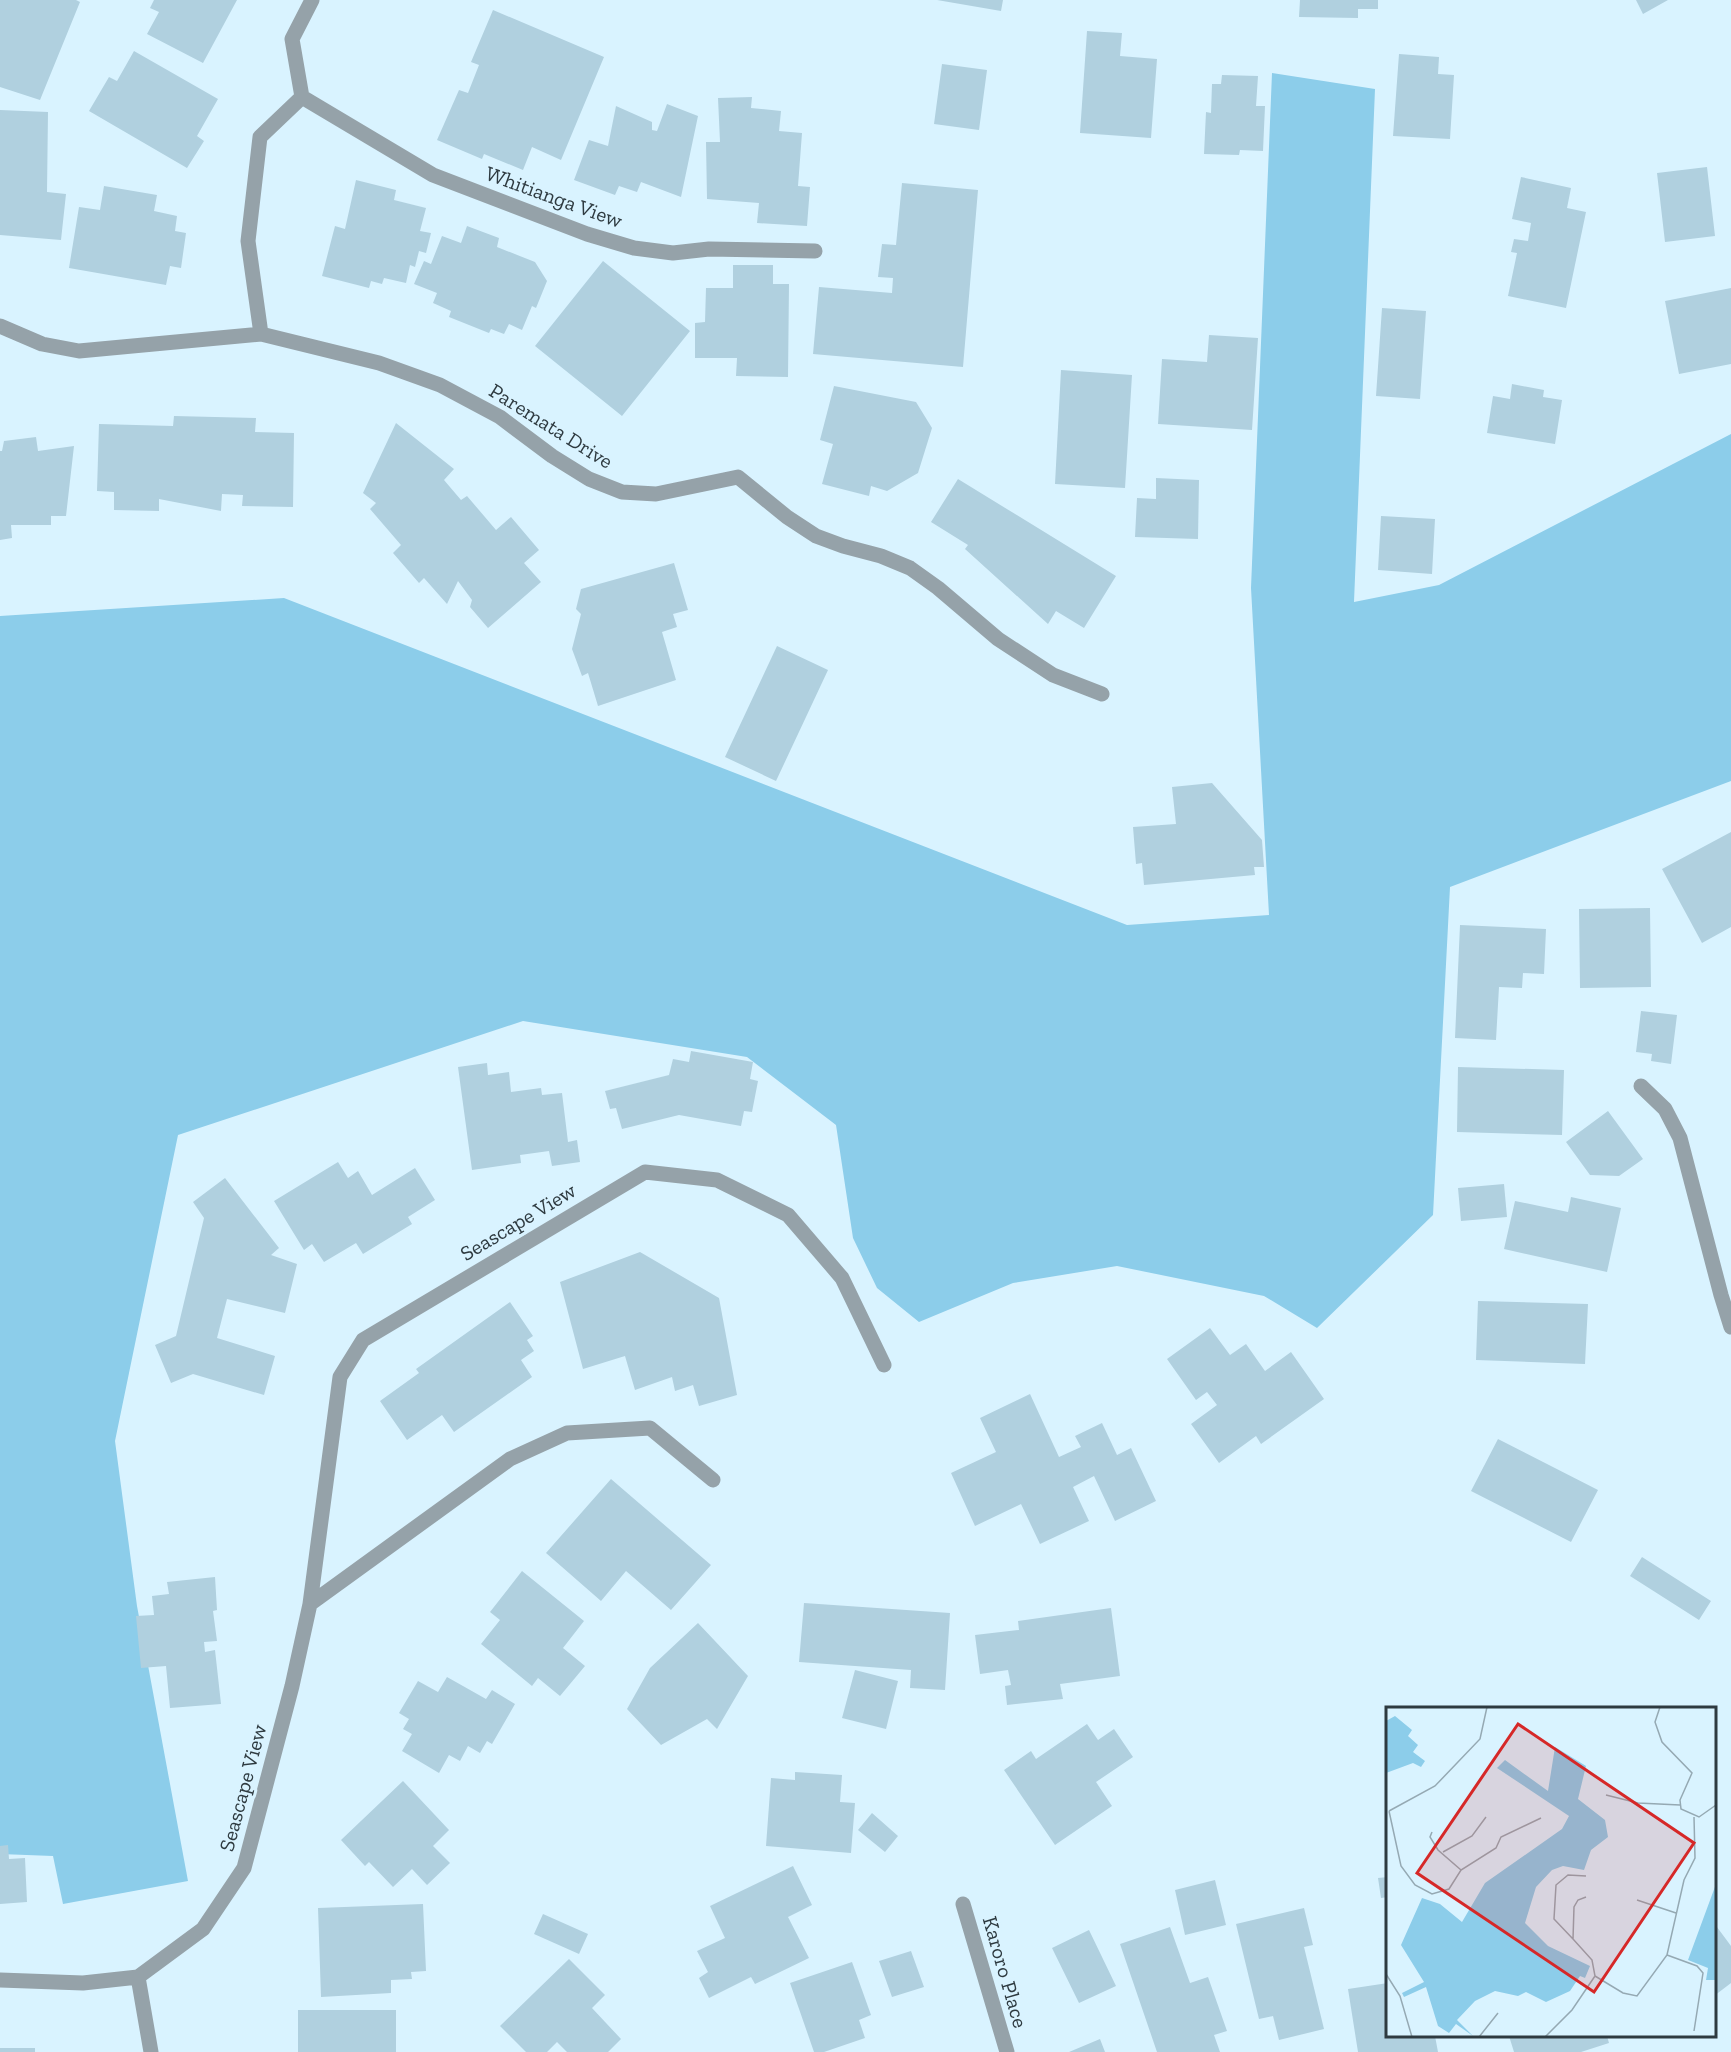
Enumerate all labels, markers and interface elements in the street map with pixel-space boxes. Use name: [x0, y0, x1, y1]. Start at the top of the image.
street label: Whitianga View: [482, 160, 626, 233]
street label: Paremata Drive: [485, 378, 618, 474]
street label: Seascape View: [455, 1177, 580, 1266]
inset map: [1386, 1707, 1716, 2037]
street label: Seascape View: [214, 1722, 271, 1854]
street label: Karoro Place: [978, 1913, 1033, 2031]

